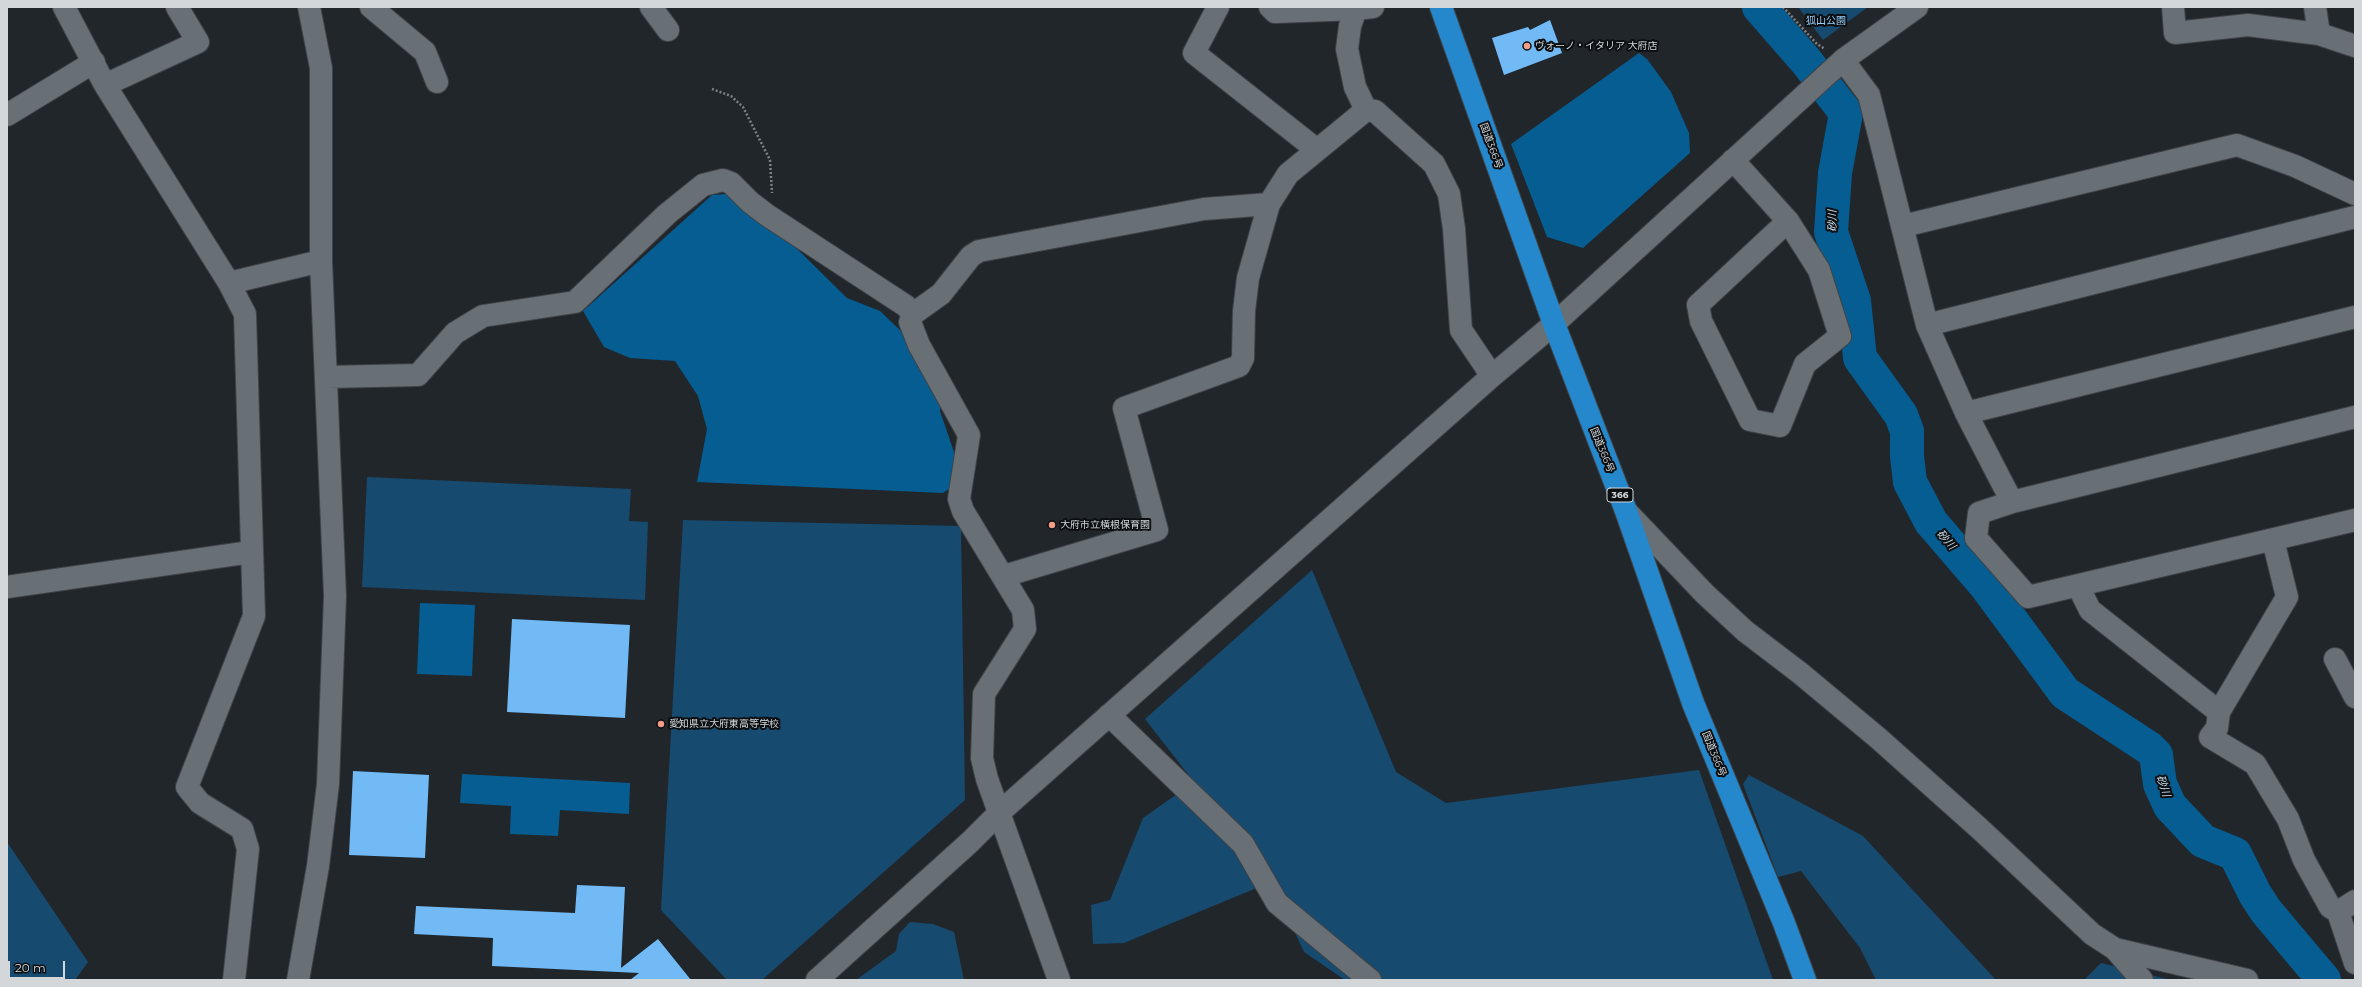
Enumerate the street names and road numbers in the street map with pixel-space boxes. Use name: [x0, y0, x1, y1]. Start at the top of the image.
street label: 国道366号: [1477, 121, 1505, 171]
street label: 国道366号: [1587, 426, 1617, 474]
road number: 366: [1607, 488, 1633, 502]
street label: 国道366号: [1699, 730, 1729, 778]

